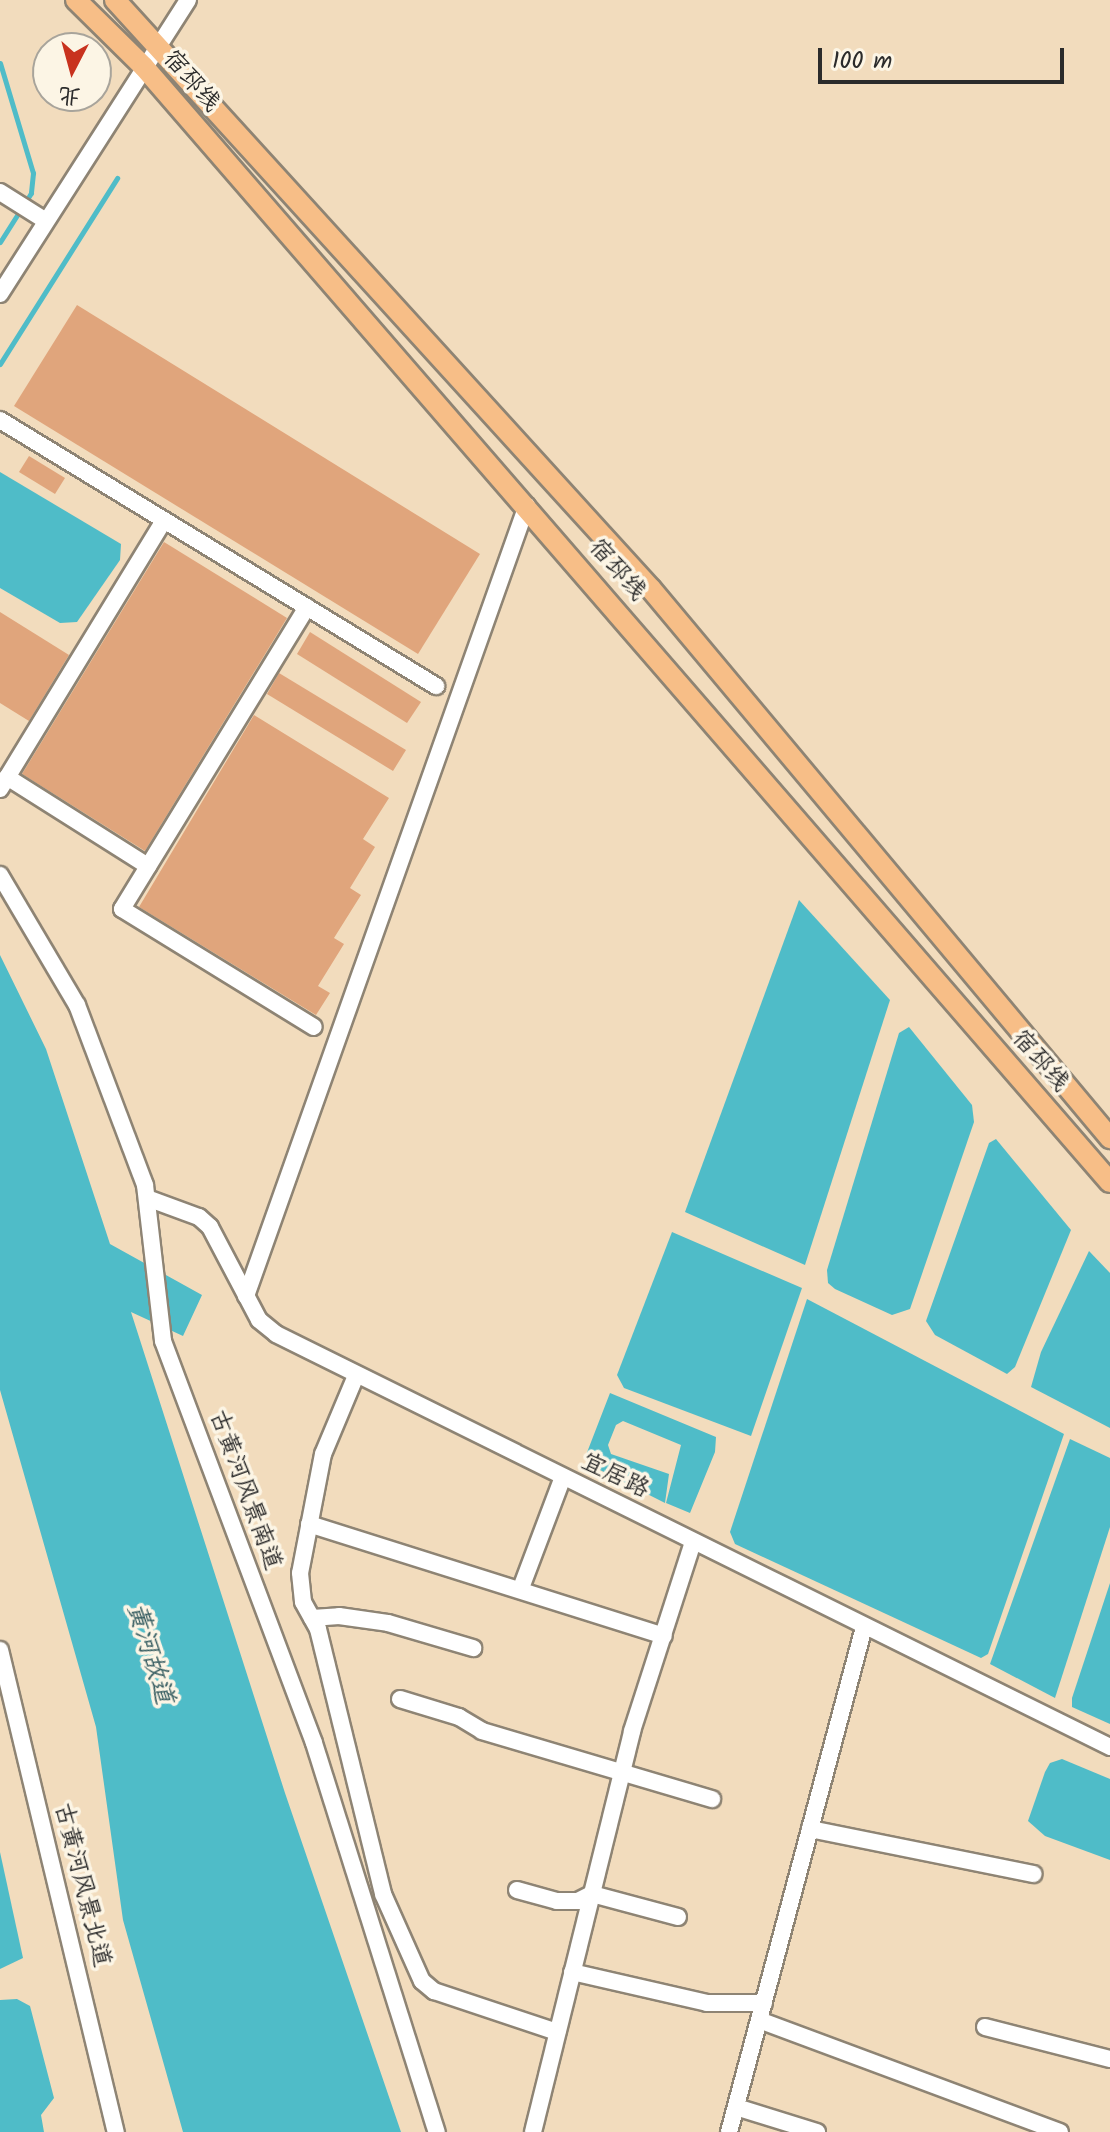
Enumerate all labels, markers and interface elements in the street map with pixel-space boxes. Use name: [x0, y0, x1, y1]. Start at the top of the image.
north arrow: [32, 32, 112, 112]
scale bar: [822, 32, 1068, 82]
text: 100 m: [832, 42, 892, 81]
street label: 宿邳线: [157, 44, 225, 118]
text: 北: [57, 76, 82, 113]
street label: 宿邳线: [583, 533, 651, 607]
street label: 宿邳线: [1006, 1024, 1074, 1098]
street label: 古黄河风景南道: [203, 1406, 287, 1574]
street label: 宜居路: [576, 1447, 654, 1505]
water label: 黄河故道: [119, 1600, 179, 1708]
street label: 古黄河风景北道: [48, 1800, 116, 1970]

